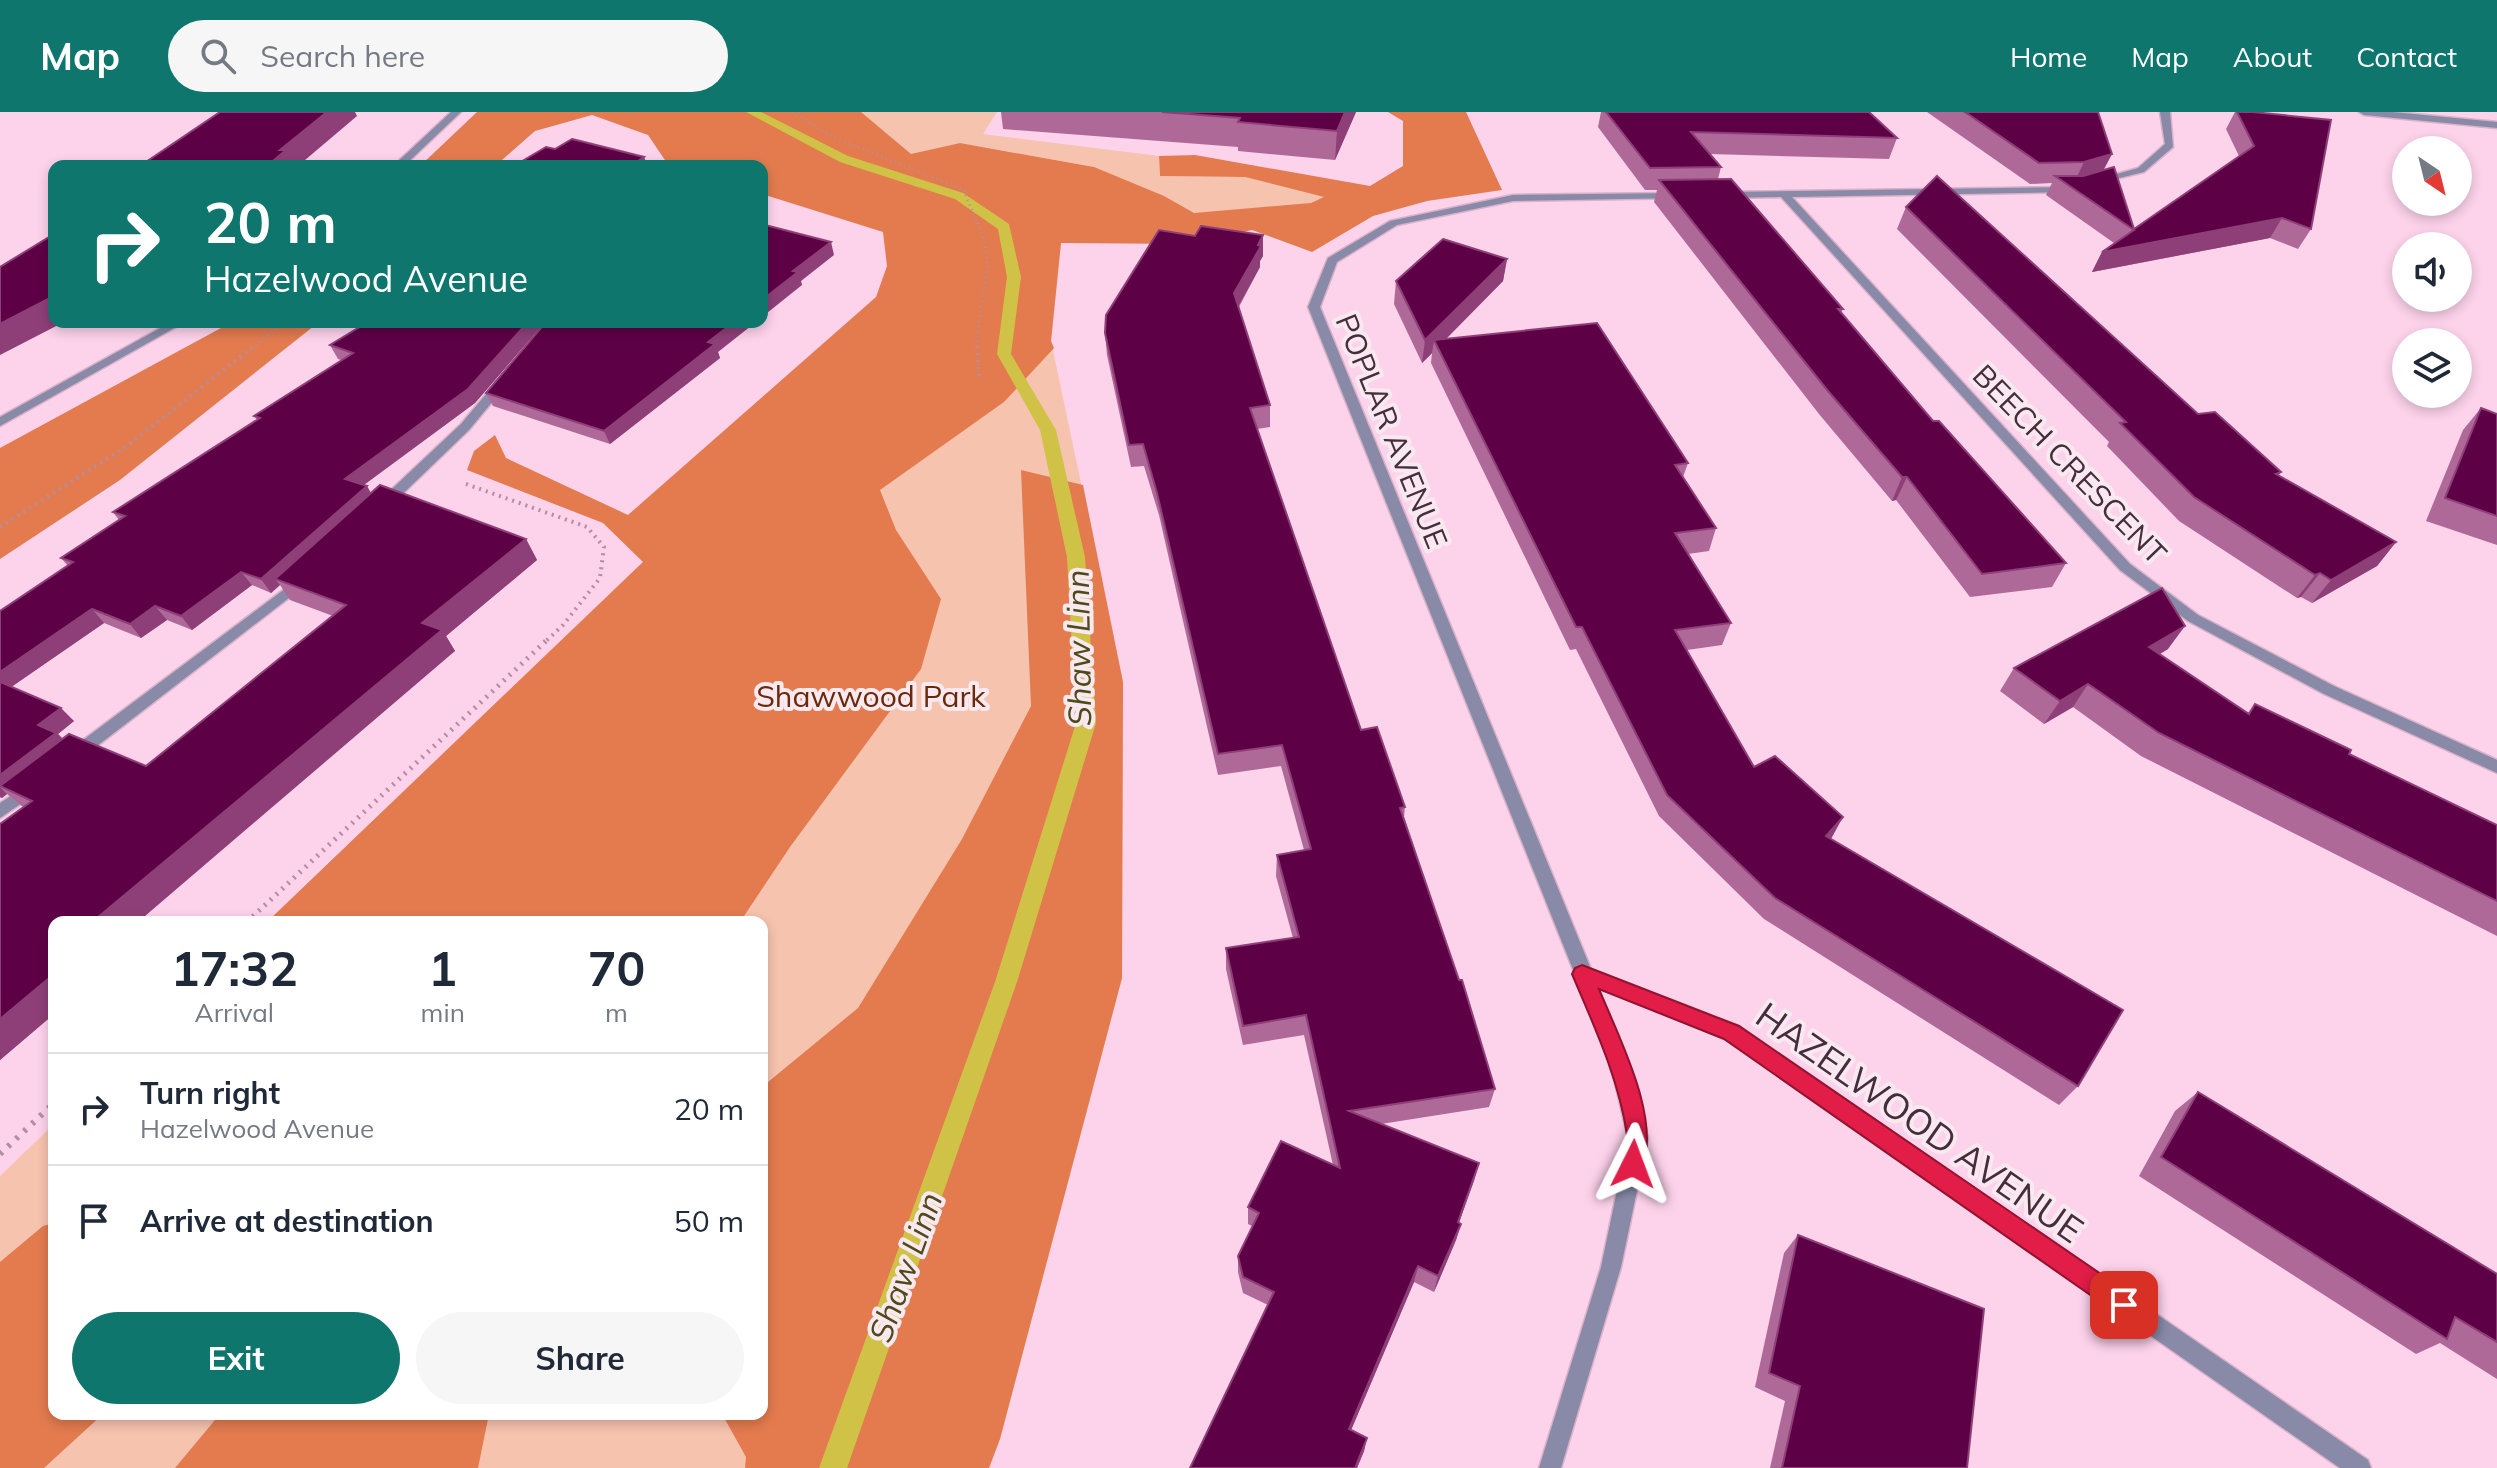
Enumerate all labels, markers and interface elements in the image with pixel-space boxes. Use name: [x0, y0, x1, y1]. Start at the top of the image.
search box: [168, 20, 728, 92]
text: Map: [40, 32, 120, 80]
icon: search: [196, 34, 240, 78]
text: Search here: [260, 37, 425, 75]
text: Home: [2010, 39, 2087, 74]
text: Map: [2131, 39, 2189, 74]
text: About: [2233, 39, 2312, 74]
text: Contact: [2356, 39, 2457, 74]
north arrow: [2392, 136, 2472, 216]
map controls: [2392, 136, 2472, 408]
text: 20 m: [204, 187, 337, 257]
icon: right: [72, 192, 176, 296]
button: sound: [2392, 232, 2472, 312]
text: Hazelwood Avenue: [204, 256, 528, 301]
street label: POPLAR AVENUE: [1328, 308, 1456, 554]
button: layers: [2392, 328, 2472, 408]
street label: BEECH CRESCENT: [1965, 356, 2175, 572]
water label: Shaw Linn: [1057, 569, 1099, 727]
park label: Shawwood Park: [756, 677, 986, 715]
text: 17:32: [171, 938, 298, 998]
text: 1: [428, 938, 457, 998]
text: 70: [588, 938, 645, 998]
street label: HAZELWOOD AVENUE: [1748, 992, 2092, 1252]
text: Arrival: [195, 996, 274, 1029]
text: min: [421, 996, 465, 1029]
text: m: [605, 996, 628, 1029]
text: Turn right: [140, 1074, 280, 1112]
icon: right: [72, 1087, 116, 1131]
text: 20 m: [674, 1090, 744, 1128]
text: Hazelwood Avenue: [140, 1112, 374, 1145]
position arrow: [1591, 1122, 1675, 1206]
water label: Shaw Linn: [859, 1187, 951, 1347]
icon: arrive: [72, 1199, 116, 1243]
text: Arrive at destination: [140, 1202, 434, 1240]
text: 50 m: [674, 1202, 744, 1240]
pin: [2090, 1271, 2158, 1339]
icon: arrive: [2102, 1283, 2146, 1327]
button: Exit: [72, 1312, 400, 1404]
button: Share: [416, 1312, 744, 1404]

